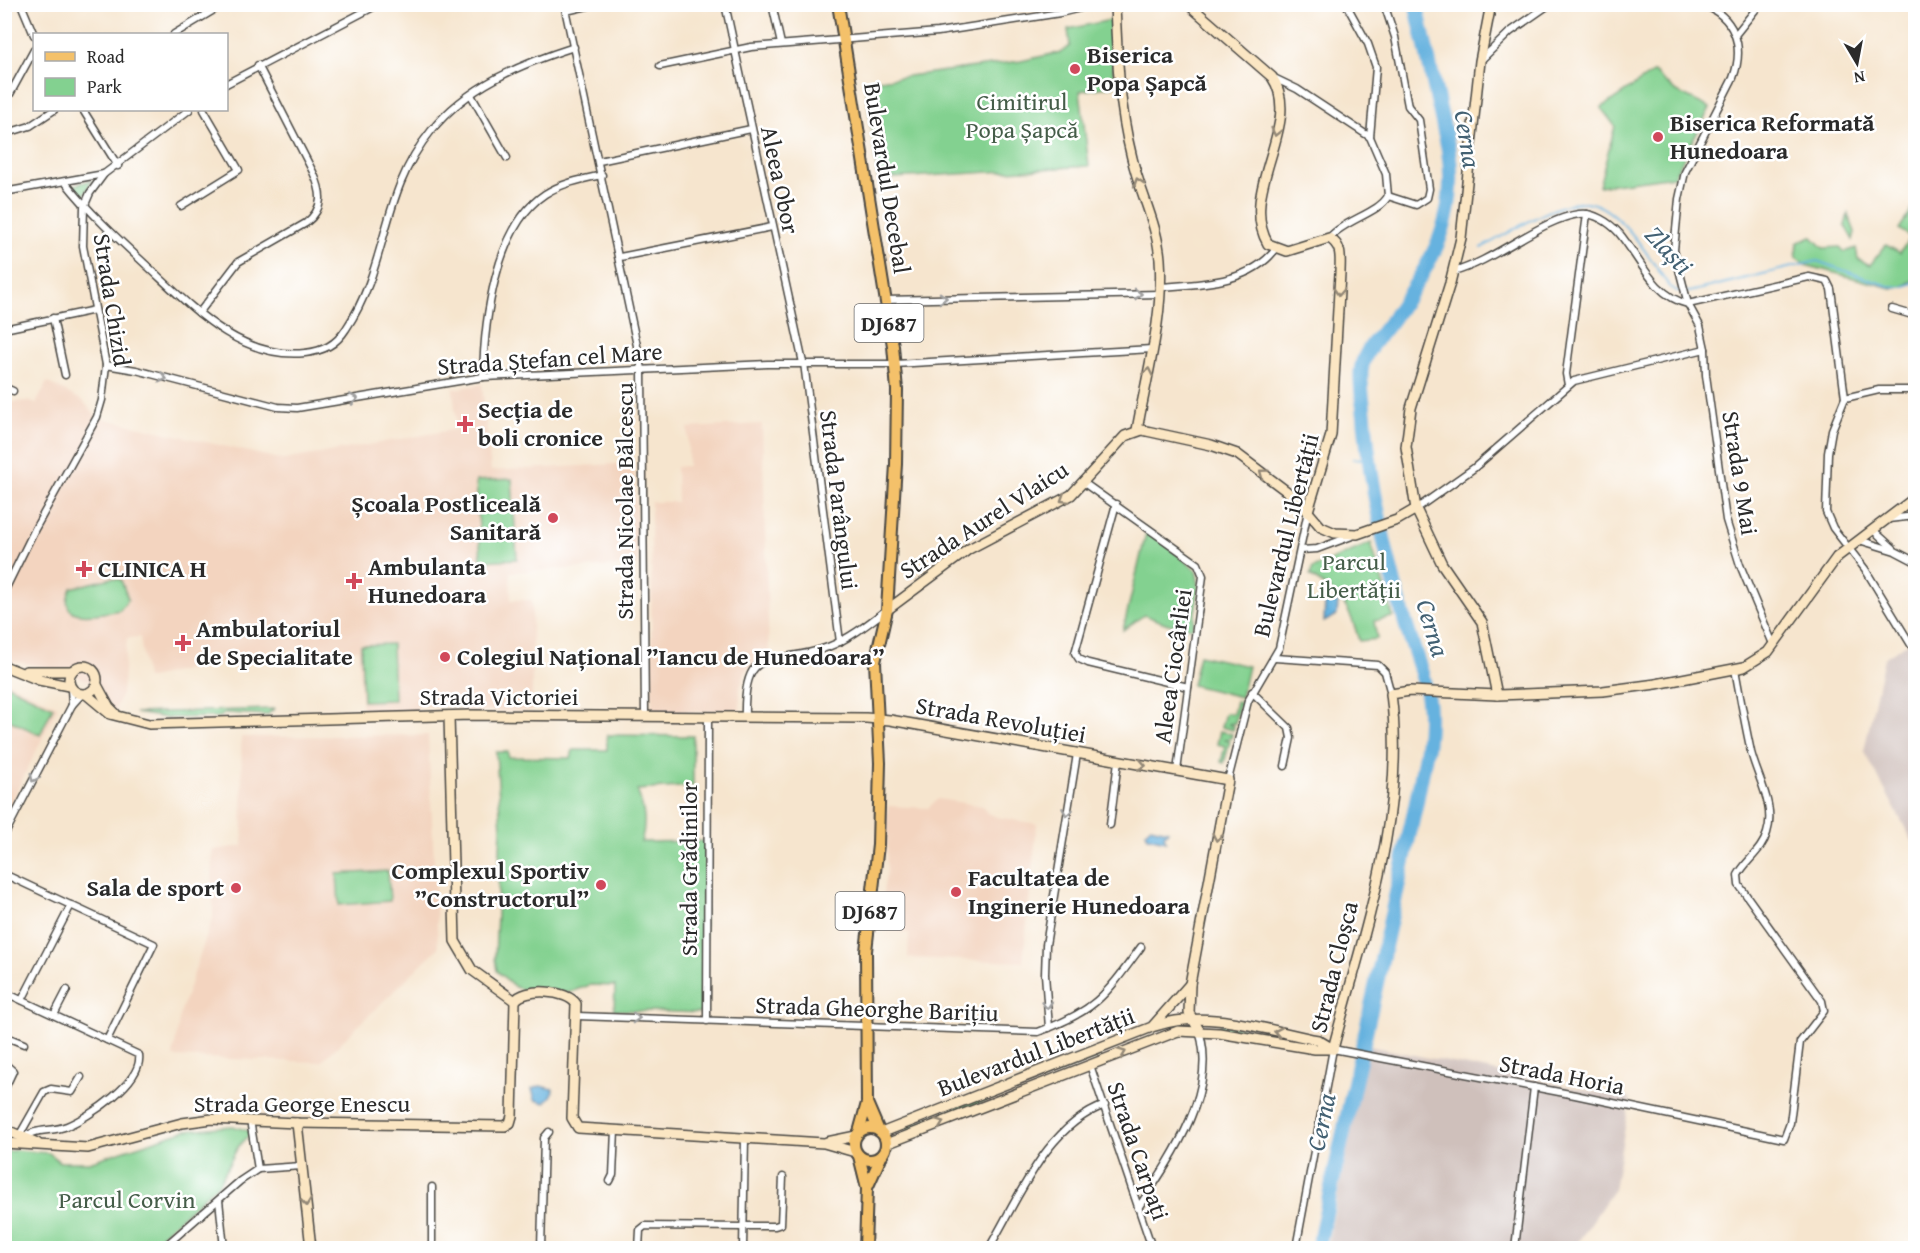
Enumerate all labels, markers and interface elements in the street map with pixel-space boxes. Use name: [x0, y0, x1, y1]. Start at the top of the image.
legend: [33, 33, 228, 111]
north arrow: [1827, 33, 1887, 93]
place label: Biserica Popa Șapcă: [1087, 37, 1208, 100]
text: Road: [87, 43, 125, 70]
marker: Biserica Popa Șapcă: [1068, 62, 1082, 76]
text: N: [1852, 65, 1867, 91]
text: Park: [87, 73, 123, 100]
street label: Bulevardul Decebal: [855, 80, 920, 276]
park label: Cimitirul Popa Șapcă: [966, 84, 1079, 147]
place label: Biserica Reformată Hunedoara: [1670, 105, 1875, 168]
water label: Cerna: [1445, 107, 1492, 171]
street label: Aleea Obor: [752, 123, 809, 237]
one-way arrow: [1270, 127, 1283, 137]
marker: Biserica Reformată Hunedoara: [1651, 130, 1665, 144]
one-way arrow: [1133, 177, 1146, 188]
water label: Zlaști: [1636, 216, 1703, 284]
street label: Strada Chizid: [85, 231, 140, 369]
one-way arrow: [1333, 287, 1346, 296]
one-way arrow: [1134, 288, 1143, 301]
one-way arrow: [939, 292, 948, 305]
road number: DJ687: [854, 304, 924, 342]
street label: Strada Ștefan cel Mare: [436, 333, 664, 384]
one-way arrow: [1141, 368, 1154, 378]
one-way arrow: [158, 370, 168, 383]
street label: Strada Nicolae Bălcescu: [607, 382, 642, 620]
place label: Secția de boli cronice: [478, 392, 603, 455]
one-way arrow: [348, 393, 358, 406]
street label: Strada Parângului: [811, 408, 868, 592]
street label: Strada 9 Mai: [1713, 408, 1768, 538]
marker: Secția de boli cronice: [456, 415, 474, 433]
street label: Bulevardul Libertății: [1243, 429, 1328, 640]
street label: Strada Aurel Vlaicu: [892, 452, 1075, 587]
one-way arrow: [1259, 470, 1270, 481]
place label: Școala Postliceală Sanitară: [351, 486, 542, 549]
one-way arrow: [1060, 491, 1070, 503]
marker: Școala Postliceală Sanitară: [546, 511, 560, 525]
park label: Parcul Libertății: [1307, 544, 1401, 607]
place label: Ambulanta Hunedoara: [368, 549, 487, 612]
place label: CLINICA H: [98, 551, 206, 586]
marker: CLINICA H: [75, 560, 93, 578]
marker: Ambulanta Hunedoara: [345, 572, 363, 590]
street label: Aleea Ciocârliei: [1144, 586, 1201, 746]
water label: Cerna: [1406, 594, 1461, 661]
place label: Ambulatoriul de Specialitate: [196, 611, 353, 674]
marker: Ambulatoriul de Specialitate: [174, 634, 192, 652]
place label: Colegiul Național ”Iancu de Hunedoara”: [457, 639, 885, 674]
marker: Colegiul Național ”Iancu de Hunedoara”: [438, 650, 452, 664]
street label: Strada Victoriei: [419, 679, 579, 714]
street label: Strada Revoluției: [913, 687, 1089, 752]
one-way arrow: [1137, 758, 1147, 771]
one-way arrow: [30, 772, 41, 782]
street label: Strada Grădinilor: [671, 782, 706, 956]
one-way arrow: [1062, 807, 1074, 816]
one-way arrow: [1211, 832, 1224, 842]
place label: Complexul Sportiv ”Constructorul”: [392, 853, 590, 916]
place label: Facultatea de Inginerie Hunedoara: [968, 860, 1191, 923]
place label: Sala de sport: [86, 870, 224, 905]
marker: Complexul Sportiv ”Constructorul”: [594, 878, 608, 892]
marker: Sala de sport: [229, 881, 243, 895]
marker: Facultatea de Inginerie Hunedoara: [949, 885, 963, 899]
road number: DJ687: [836, 892, 904, 930]
street label: Strada Cloșca: [1300, 897, 1367, 1036]
street label: Strada Gheorghe Barițiu: [755, 987, 999, 1030]
street label: Bulevardul Libertății: [932, 998, 1140, 1105]
one-way arrow: [1040, 1000, 1053, 1009]
one-way arrow: [631, 1011, 640, 1024]
one-way arrow: [1273, 1027, 1283, 1039]
street label: Strada Horia: [1497, 1045, 1628, 1104]
one-way arrow: [1117, 1047, 1127, 1060]
street label: Strada Carpați: [1098, 1077, 1179, 1225]
street label: Strada George Enescu: [194, 1086, 410, 1121]
water label: Cerna: [1295, 1089, 1346, 1154]
one-way arrow: [934, 1118, 945, 1130]
park label: Parcul Corvin: [59, 1182, 196, 1217]
one-way arrow: [299, 1197, 312, 1206]

